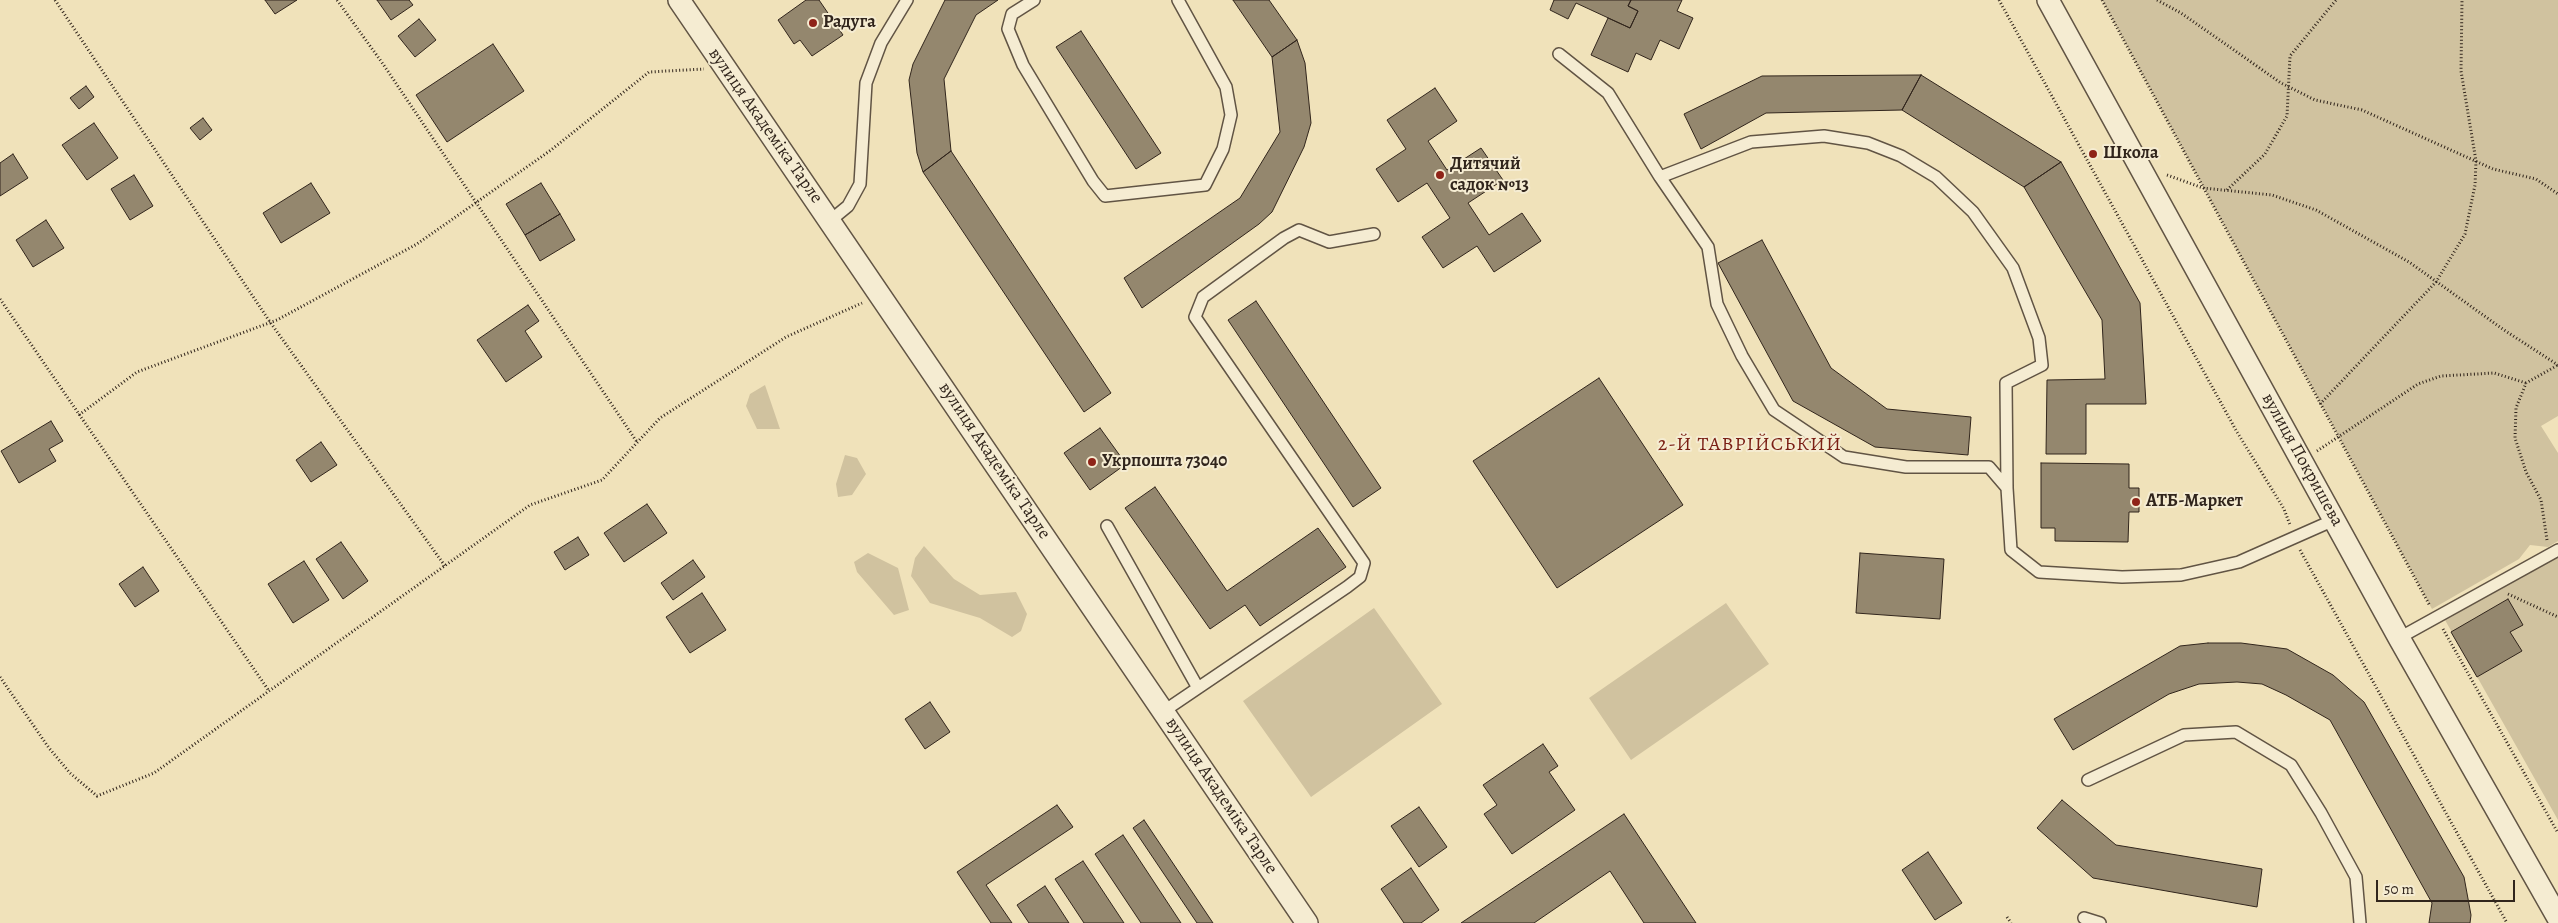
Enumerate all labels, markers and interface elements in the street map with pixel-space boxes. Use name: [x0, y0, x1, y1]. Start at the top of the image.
place label: Радуга: [823, 12, 876, 34]
marker: Радуга: [807, 17, 819, 29]
street label: вулиця Академіка Тарле: [703, 44, 827, 208]
place label: Школа: [2103, 143, 2159, 165]
marker: Школа: [2087, 148, 2099, 160]
place label: Дитячий садок №13: [1450, 154, 1529, 196]
marker: Дитячий садок №13: [1434, 169, 1446, 181]
street label: вулиця Академіка Тарле: [933, 378, 1055, 544]
street label: вулиця Покришева: [2256, 390, 2348, 530]
district label: 2-Й ТАВРІЙСЬКИЙ: [1656, 433, 1844, 457]
place label: Укрпошта 73040: [1102, 451, 1227, 473]
marker: Укрпошта 73040: [1086, 456, 1098, 468]
place label: АТБ-Маркет: [2146, 491, 2243, 513]
marker: АТБ-Маркет: [2130, 496, 2142, 508]
street label: вулиця Академіка Тарле: [1160, 713, 1282, 879]
scale bar: [2378, 870, 2517, 902]
text: 50 m: [2384, 879, 2414, 899]

